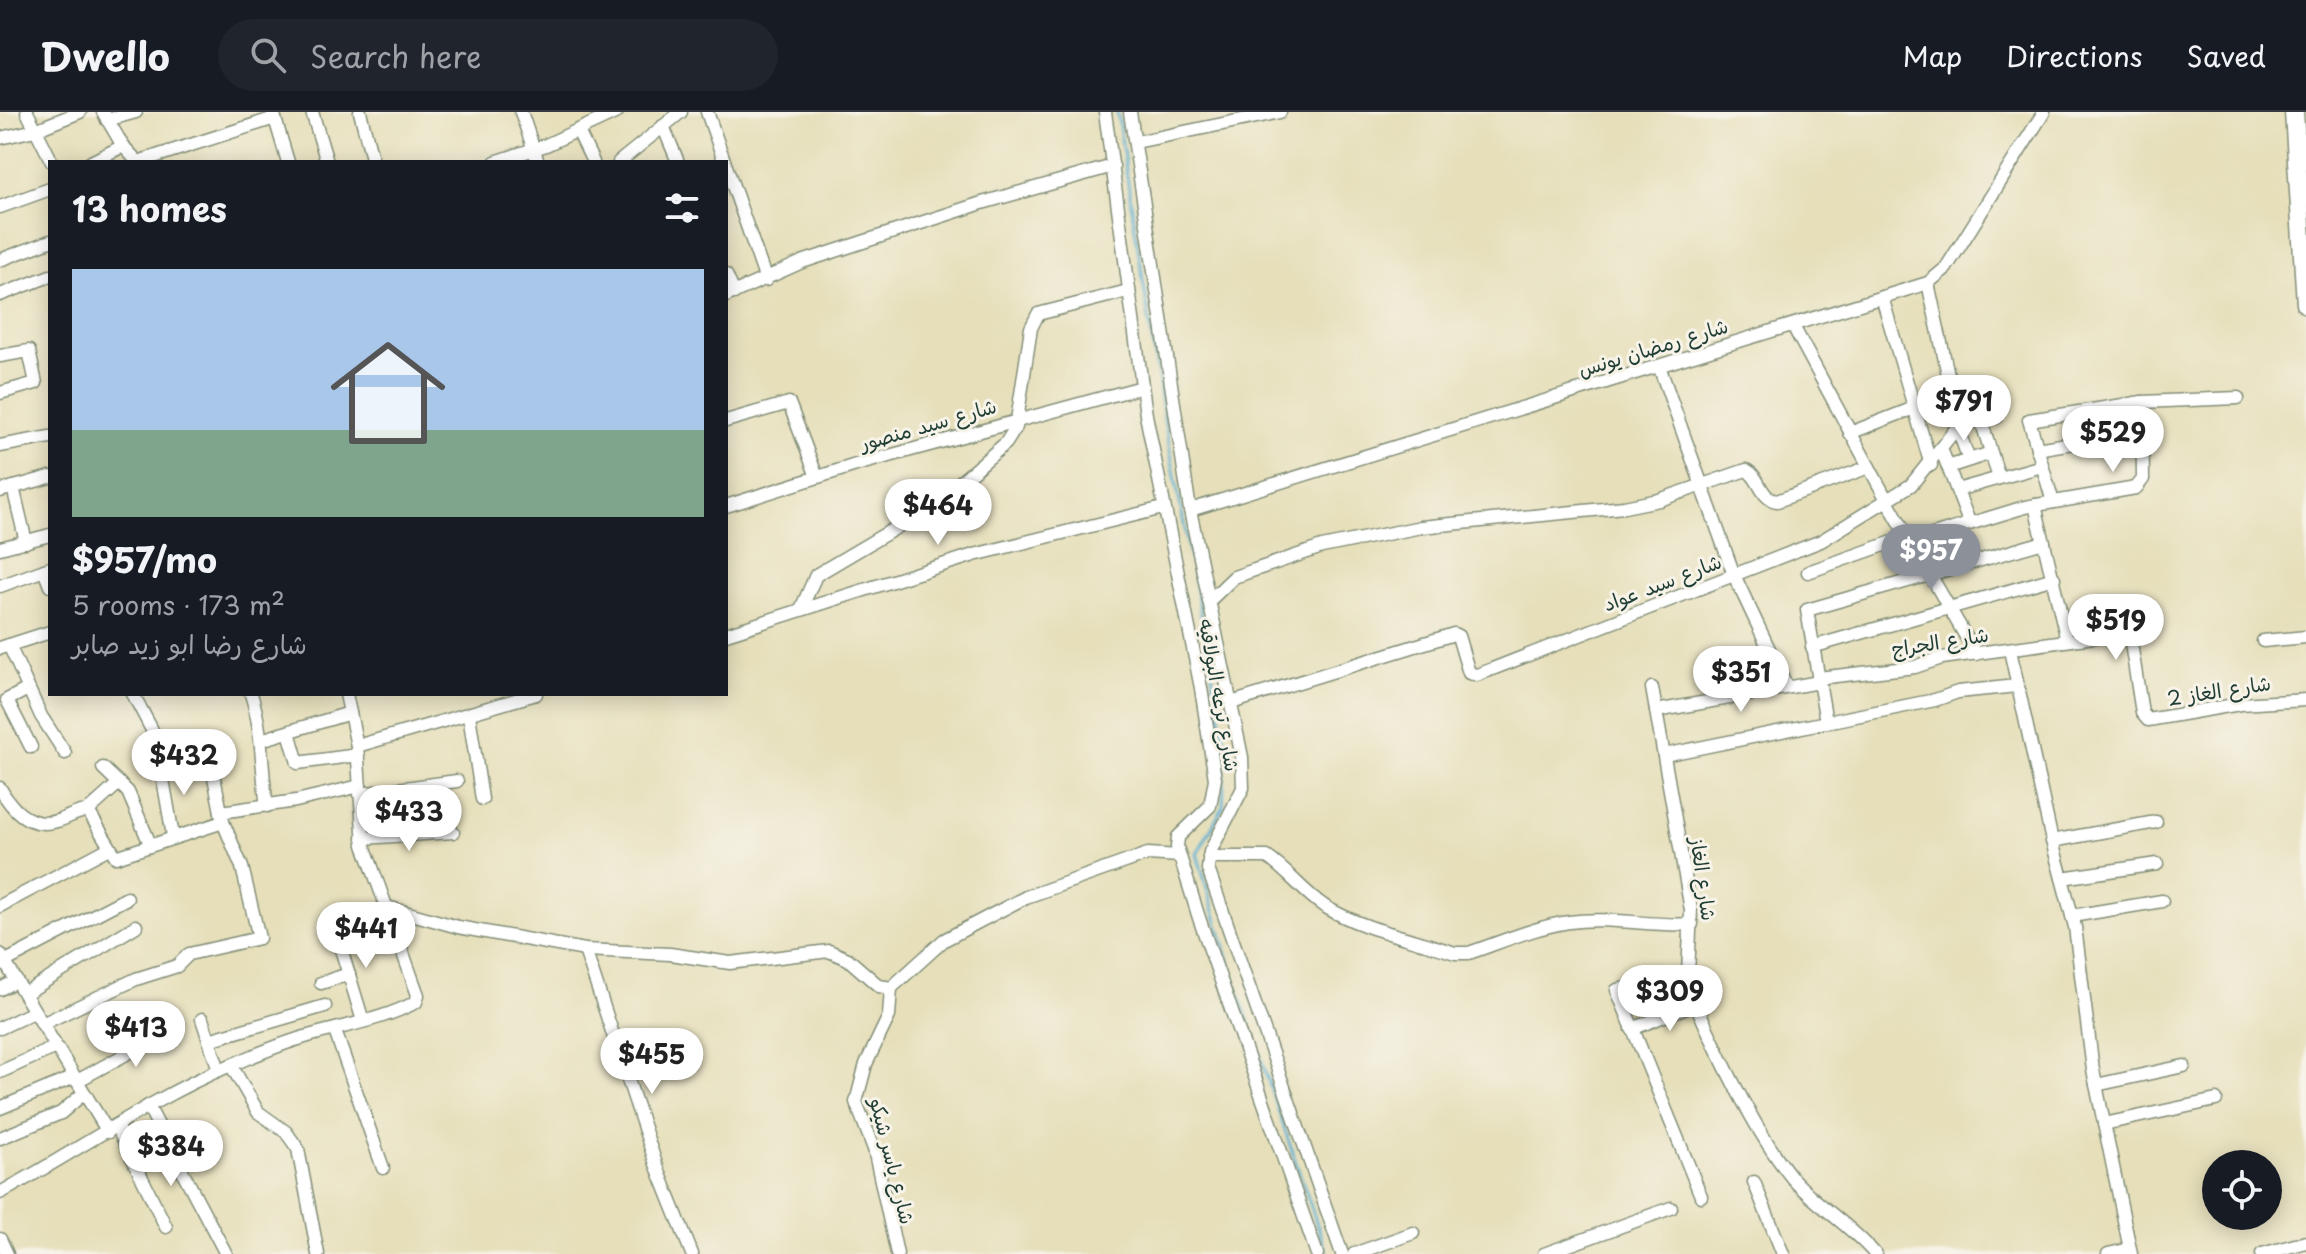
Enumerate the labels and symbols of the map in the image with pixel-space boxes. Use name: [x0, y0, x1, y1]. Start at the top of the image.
street label: شارع رمضان يونس: [1574, 310, 1732, 384]
pin: $791: [1917, 375, 2011, 443]
street label: شارع سيد منصور: [854, 390, 1000, 458]
pin: $529: [2066, 406, 2160, 474]
pin: $464: [891, 479, 985, 547]
pin: $957: [1884, 524, 1978, 592]
street label: شارع سيد عواد: [1598, 546, 1726, 618]
pin: $519: [2069, 594, 2163, 662]
street label: شارع ترعه البولاقيه: [1192, 616, 1248, 774]
street label: شارع الجراج: [1889, 619, 1991, 663]
pin: $351: [1694, 646, 1788, 714]
street label: شارع الغاز 2: [2165, 667, 2273, 713]
pin: $432: [137, 729, 231, 797]
pin: $433: [362, 785, 456, 853]
street label: شارع الغاز: [1683, 833, 1725, 923]
pin: $441: [319, 902, 413, 970]
pin: $309: [1623, 965, 1717, 1033]
pin: $413: [89, 1001, 183, 1069]
pin: $455: [605, 1028, 699, 1096]
street label: شارع ياسر شيكو: [862, 1093, 923, 1227]
pin: $384: [124, 1120, 218, 1188]

